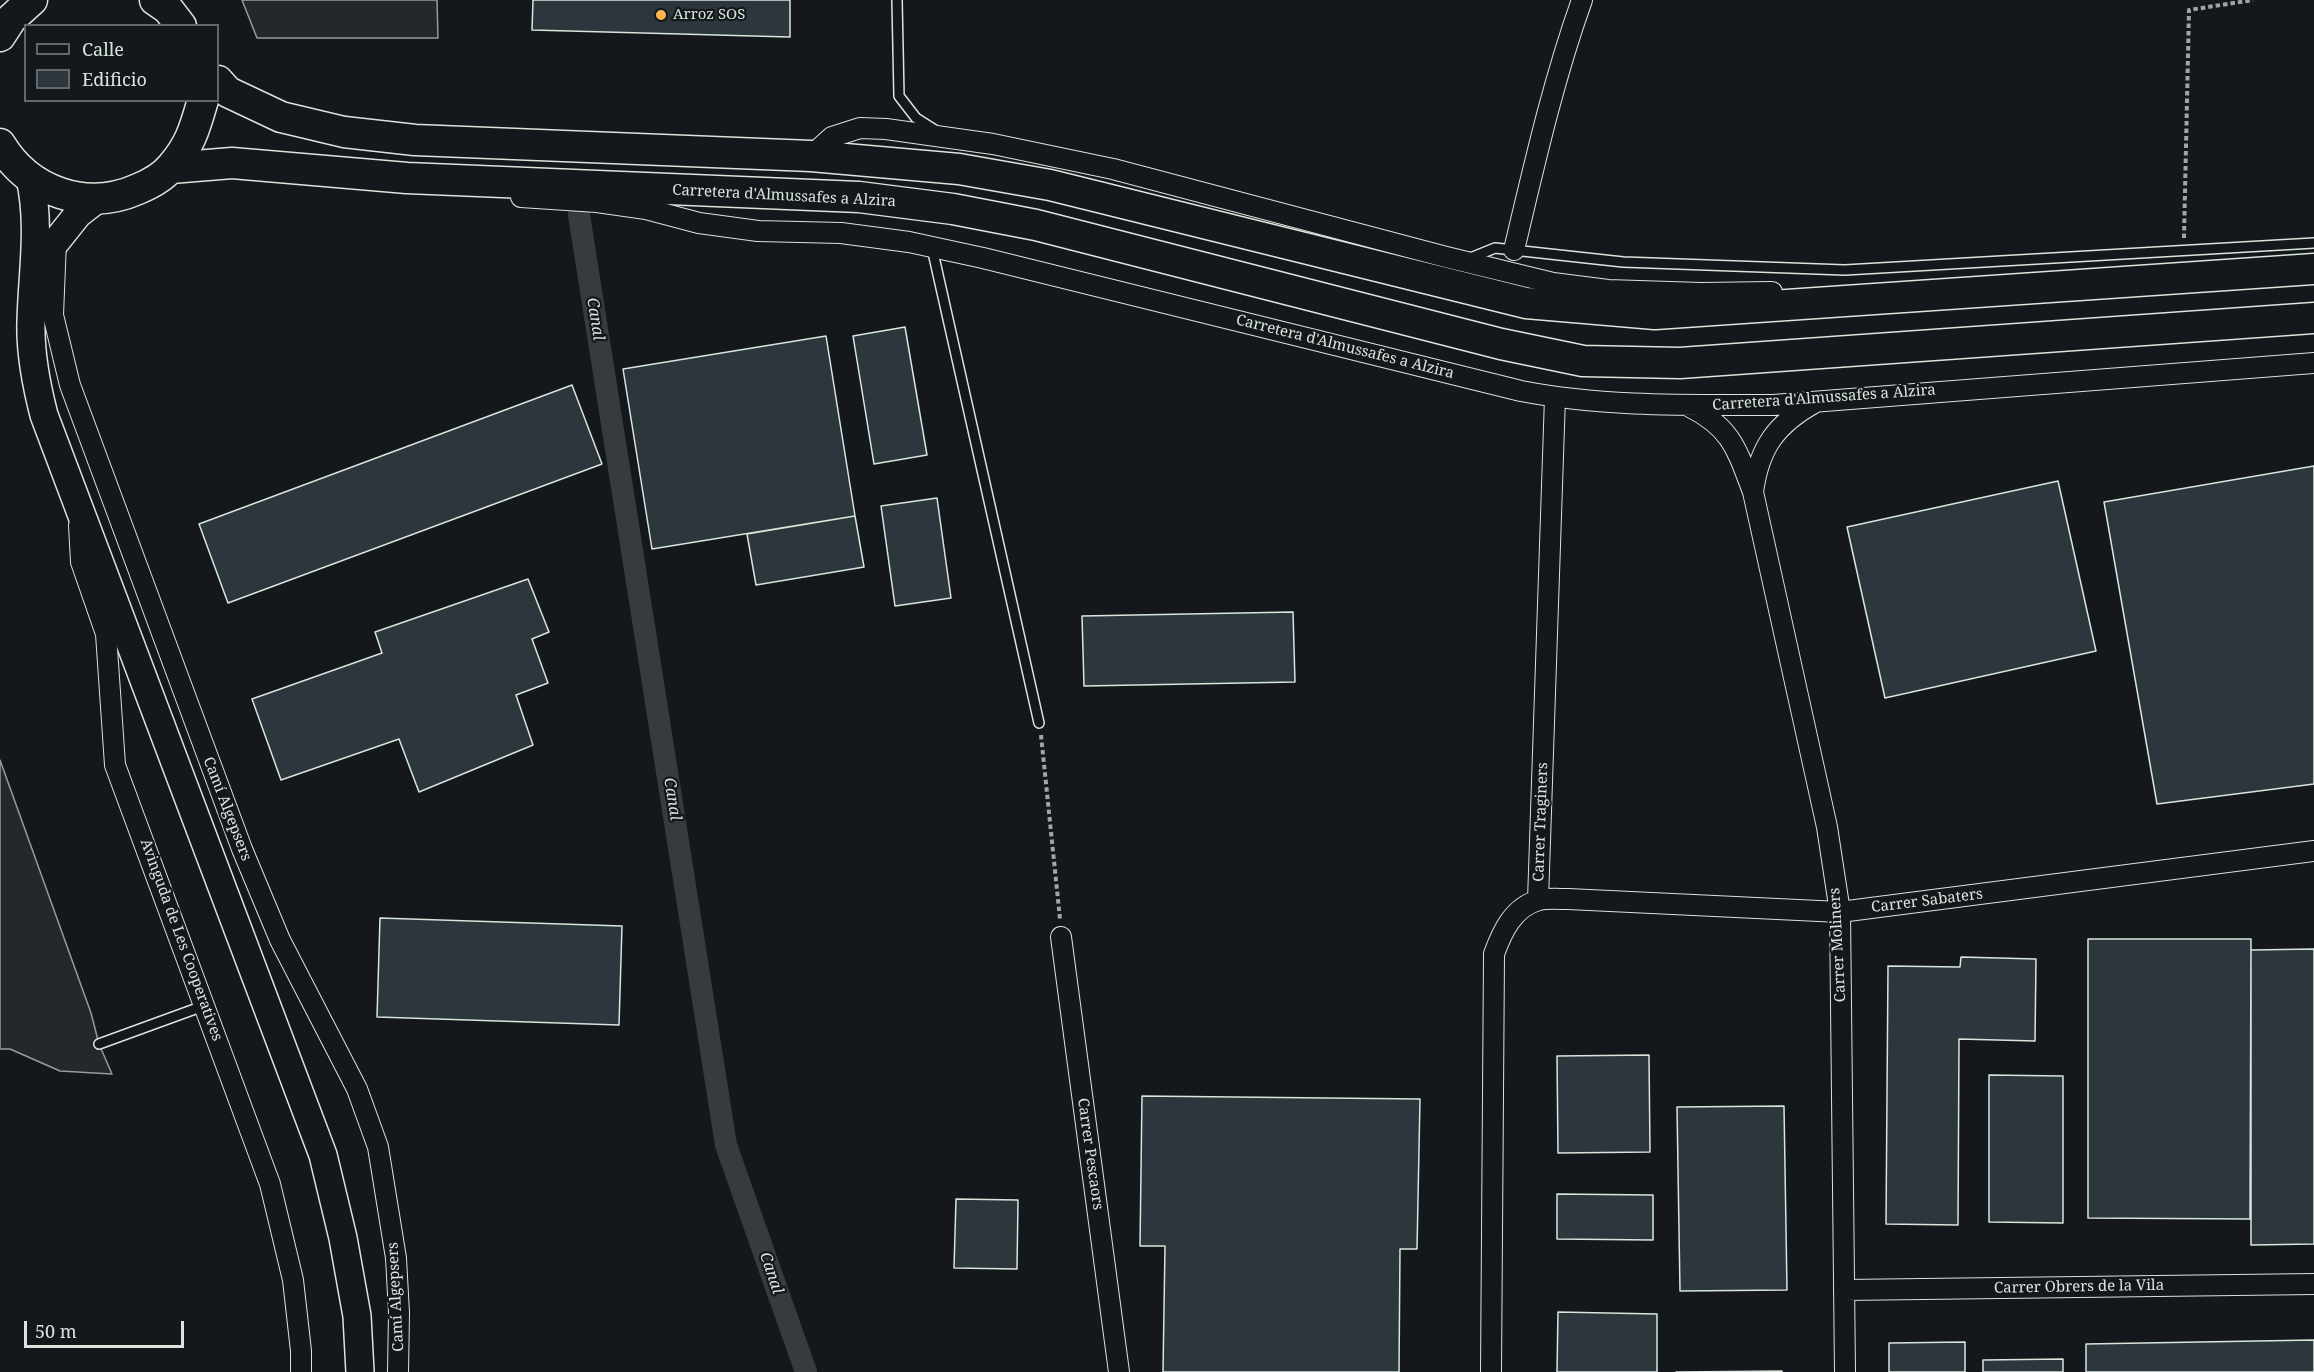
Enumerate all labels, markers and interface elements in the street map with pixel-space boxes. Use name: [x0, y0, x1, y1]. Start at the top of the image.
place label: Arroz SOS: [673, 6, 745, 24]
marker: Arroz SOS: [654, 8, 668, 22]
legend: [24, 24, 219, 102]
text: Calle: [82, 37, 124, 61]
text: Edificio: [82, 67, 147, 91]
street label: Carretera d'Almussafes a Alzira: [672, 181, 896, 211]
water label: Canal: [582, 296, 608, 342]
street label: Carretera d'Almussafes a Alzira: [1234, 311, 1456, 383]
street label: Carretera d'Almussafes a Alzira: [1712, 381, 1936, 415]
street label: Camí Algepsers: [199, 755, 255, 863]
street label: Carrer Traginers: [1530, 762, 1552, 882]
water label: Canal: [659, 776, 685, 822]
street label: Avinguda de Les Cooperatives: [136, 837, 226, 1043]
street label: Carrer Sabaters: [1870, 885, 1984, 917]
street label: Carrer Moliners: [1826, 887, 1850, 1003]
street label: Carrer Pescaors: [1073, 1097, 1107, 1211]
street label: Camí Algepsers: [384, 1242, 408, 1352]
water label: Canal: [755, 1250, 787, 1296]
street label: Carrer Obrers de la Vila: [1994, 1277, 2164, 1297]
scale bar: [27, 1309, 188, 1347]
text: 50 m: [35, 1319, 77, 1343]

